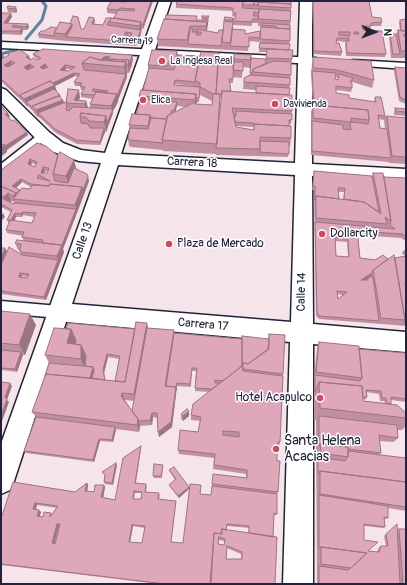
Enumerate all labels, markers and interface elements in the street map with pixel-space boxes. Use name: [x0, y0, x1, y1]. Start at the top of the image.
north arrow: [355, 12, 395, 52]
text: N: [381, 28, 394, 36]
street label: Carrera 19: [111, 34, 153, 48]
place label: La Inglesa Real: [170, 55, 232, 67]
marker: La Inglesa Real: [157, 56, 167, 66]
place label: Elica: [151, 94, 170, 106]
marker: Elica: [138, 95, 148, 105]
place label: Davivienda: [283, 98, 327, 110]
marker: Davivienda: [270, 99, 280, 109]
street label: Carrera 18: [166, 154, 218, 172]
street label: Calle 13: [70, 220, 96, 262]
place label: Dollarcity: [330, 227, 378, 241]
marker: Dollarcity: [317, 229, 327, 239]
place label: Plaza de Mercado: [177, 237, 264, 251]
marker: Plaza de Mercado: [164, 239, 174, 249]
street label: Calle 14: [294, 272, 310, 312]
street label: Carrera 17: [177, 316, 229, 334]
place label: Hotel Acapulco: [235, 391, 312, 405]
marker: Hotel Acapulco: [315, 393, 325, 403]
place label: Santa Helena Acacias: [284, 433, 361, 466]
marker: Santa Helena Acacias: [271, 444, 281, 454]

